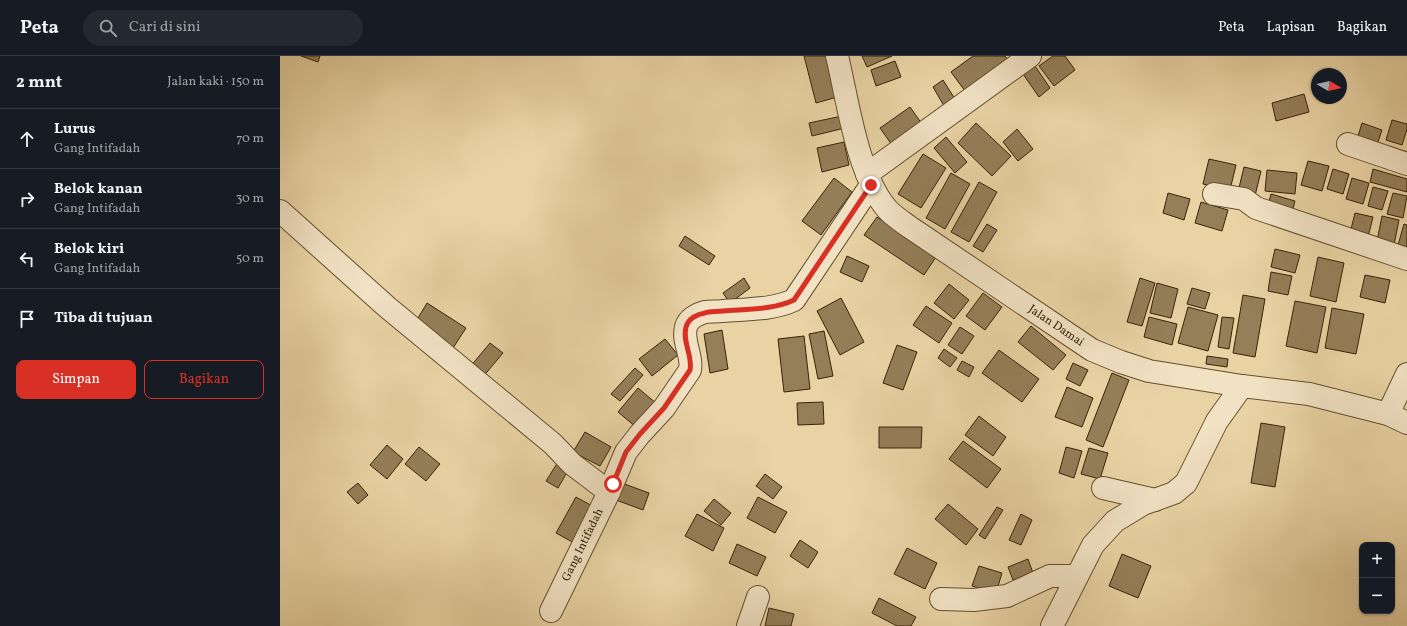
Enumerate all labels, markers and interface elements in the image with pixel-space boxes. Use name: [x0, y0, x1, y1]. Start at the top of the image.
search box: [83, 10, 363, 46]
text: Peta: [20, 15, 59, 41]
icon: search: [97, 17, 119, 39]
text: Cari di sini: [129, 17, 200, 38]
text: Peta: [1218, 18, 1245, 37]
text: Lapisan: [1267, 18, 1315, 37]
text: Bagikan: [1337, 18, 1387, 37]
north arrow: [1311, 68, 1347, 104]
text: 2 mnt: [16, 71, 62, 94]
text: Jalan kaki · 150 m: [167, 73, 264, 91]
text: Lurus: [54, 119, 95, 140]
icon: ahead: [16, 128, 38, 150]
text: 70 m: [236, 130, 264, 148]
text: Gang Intifadah: [54, 140, 140, 158]
route end: [862, 176, 880, 194]
text: Belok kanan: [54, 179, 143, 200]
icon: right: [16, 188, 38, 210]
text: 30 m: [236, 190, 264, 208]
text: Gang Intifadah: [54, 200, 140, 218]
text: Belok kiri: [54, 239, 124, 260]
icon: left: [16, 248, 38, 270]
text: 50 m: [236, 250, 264, 268]
text: Gang Intifadah: [54, 260, 140, 278]
street label: Jalan Damai: [1025, 301, 1087, 351]
icon: arrive: [16, 308, 38, 330]
text: Tiba di tujuan: [54, 308, 153, 329]
button: Simpan: [16, 360, 136, 399]
button: Bagikan: [144, 360, 264, 399]
route start: [604, 475, 622, 493]
street label: Gang Intifadah: [558, 506, 608, 584]
map controls: [1359, 542, 1395, 614]
button: +: [1359, 542, 1395, 578]
button: −: [1359, 578, 1395, 614]

